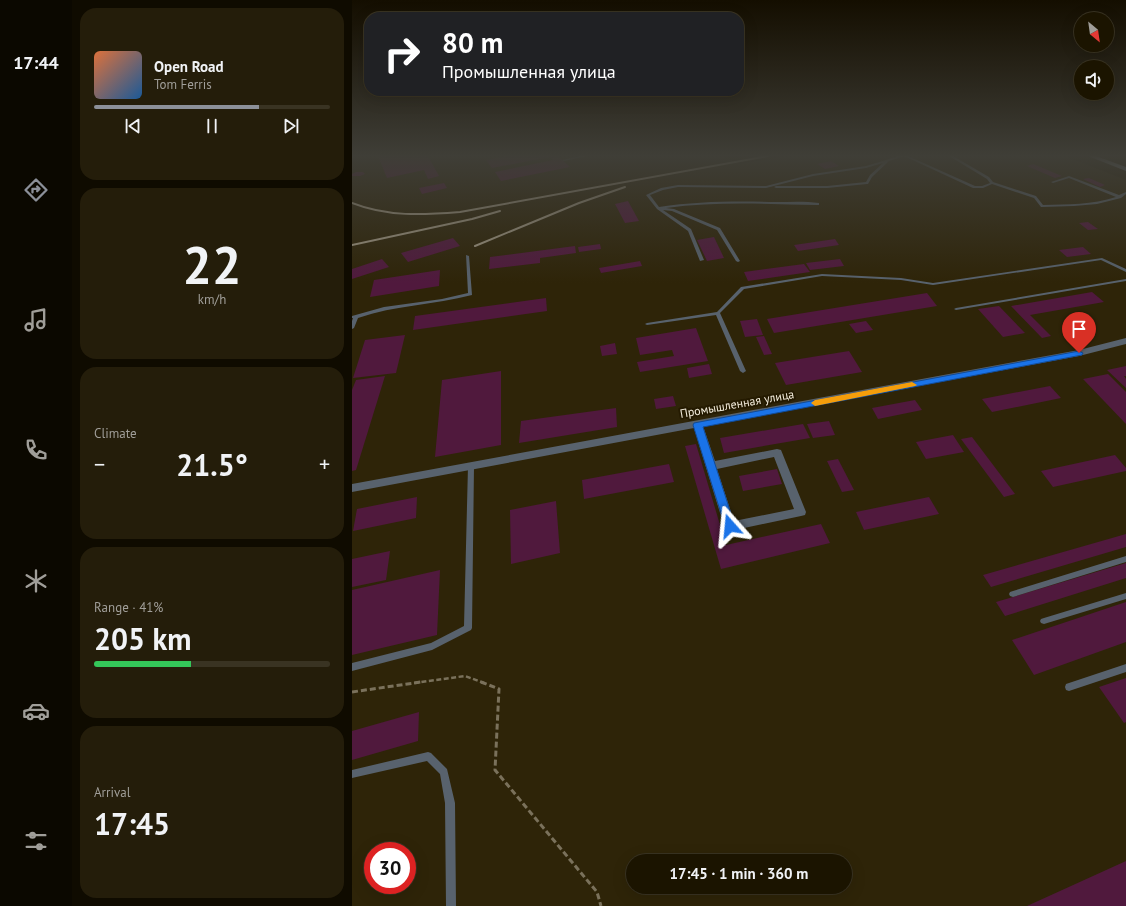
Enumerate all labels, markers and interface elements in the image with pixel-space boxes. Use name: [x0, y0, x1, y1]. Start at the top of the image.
north arrow: [1074, 12, 1114, 52]
map controls: [1074, 12, 1114, 100]
text: 80 m: [442, 24, 503, 61]
icon: right: [376, 28, 428, 80]
text: 17:44: [13, 51, 59, 74]
text: Open Road: [154, 57, 224, 76]
text: Промышленная улица: [442, 60, 616, 83]
button: sound: [1074, 60, 1114, 100]
text: Tom Ferris: [154, 76, 212, 93]
icon: previous: [122, 115, 144, 137]
icon: pause: [201, 115, 223, 137]
icon: next: [280, 115, 302, 137]
icon: directions: [22, 176, 50, 204]
text: 22: [183, 231, 241, 298]
text: km/h: [198, 291, 226, 308]
icon: music: [22, 306, 50, 334]
pin: [1062, 312, 1096, 353]
icon: arrive: [1068, 318, 1090, 340]
street label: Промышленная улица: [679, 386, 795, 421]
text: Climate: [94, 425, 137, 442]
icon: phone: [22, 436, 50, 464]
text: 21.5°: [176, 445, 248, 484]
text: −: [94, 450, 105, 478]
text: +: [319, 450, 330, 478]
position arrow: [709, 505, 751, 547]
icon: climate: [22, 567, 50, 595]
text: Range · 41%: [94, 599, 163, 616]
text: 205 km: [94, 619, 192, 658]
icon: car: [22, 697, 50, 725]
text: Arrival: [94, 784, 130, 801]
text: 17:45: [94, 804, 170, 843]
icon: filters: [22, 827, 50, 855]
speed limit sign: 30: [364, 842, 416, 894]
text: 17:45 · 1 min · 360 m: [670, 864, 808, 883]

